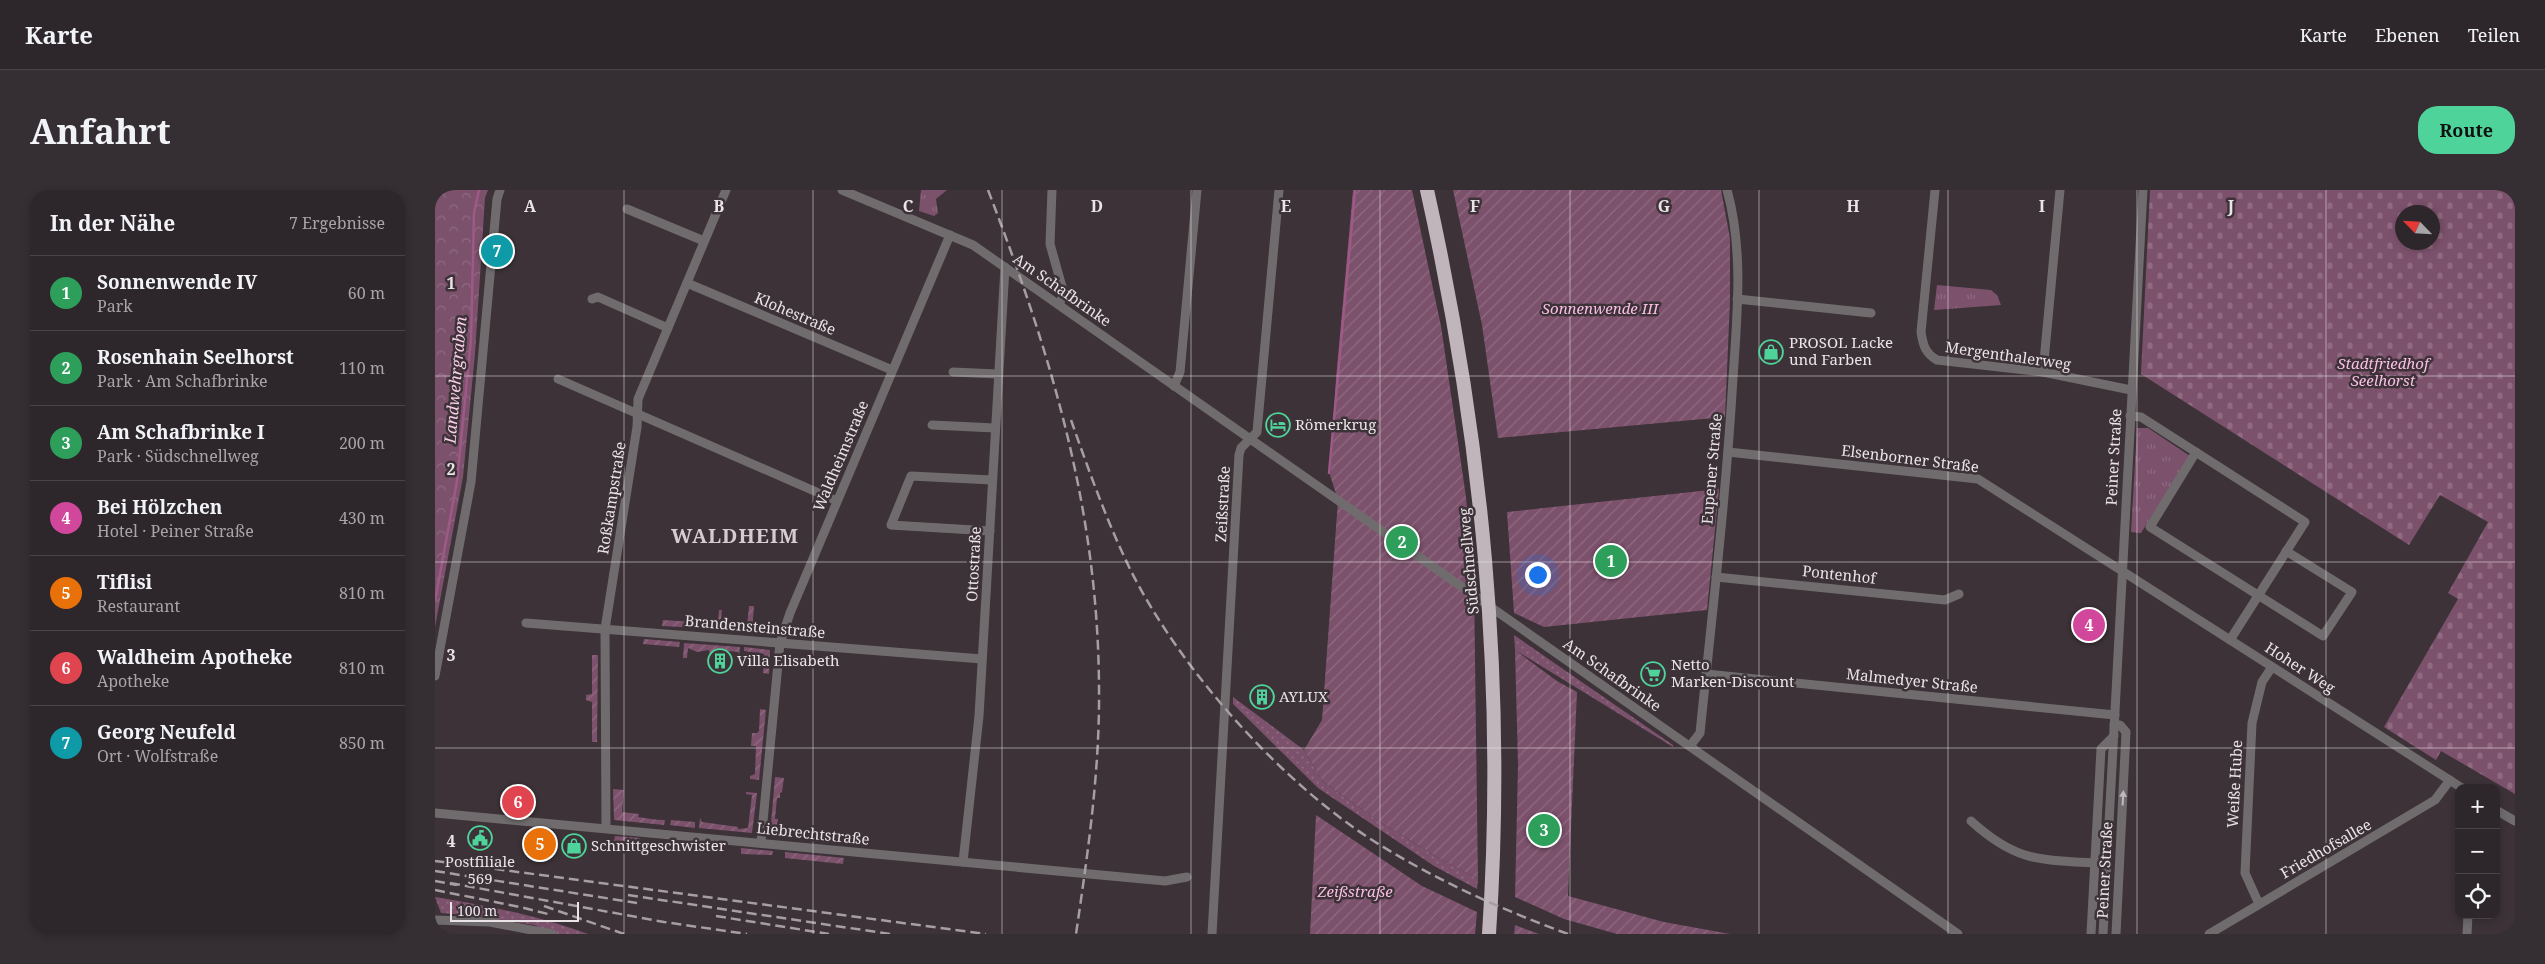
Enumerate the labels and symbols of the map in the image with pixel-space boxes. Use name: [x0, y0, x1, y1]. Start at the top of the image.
text: A: [524, 195, 537, 217]
text: B: [714, 195, 725, 217]
text: C: [903, 195, 914, 217]
text: D: [1091, 195, 1103, 217]
text: E: [1281, 195, 1291, 217]
text: F: [1470, 195, 1480, 217]
text: G: [1658, 195, 1670, 217]
text: H: [1846, 195, 1860, 217]
text: I: [2039, 195, 2045, 217]
text: J: [2227, 195, 2235, 217]
north arrow: [2395, 205, 2440, 250]
pin: 7: [481, 232, 513, 270]
street label: Am Schafbrinke: [1010, 248, 1115, 330]
text: 1: [446, 272, 456, 294]
street label: Klohestraße: [752, 287, 839, 339]
park label: Sonnenwende III: [1542, 298, 1660, 318]
water label: Landwehrgraben: [438, 315, 472, 446]
place label: PROSOL Lacke und Farben: [1789, 332, 1893, 369]
street label: Mergenthalerweg: [1944, 336, 2072, 374]
shop icon: PROSOL Lacke und Farben: [1758, 339, 1784, 365]
park label: Stadtfriedhof Seelhorst: [2337, 353, 2432, 390]
street label: Waldheimstraße: [808, 397, 872, 514]
street label: Peiner Straße: [2100, 408, 2126, 506]
hotel icon: Römerkrug: [1265, 412, 1291, 438]
street label: Eupener Straße: [1696, 413, 1726, 525]
place label: Römerkrug: [1295, 414, 1376, 434]
street label: Roßkampstraße: [592, 440, 630, 556]
street label: Elsenborner Straße: [1840, 440, 1980, 476]
text: 2: [446, 458, 456, 480]
street label: Zeißstraße: [1210, 465, 1234, 543]
street label: Südschnellweg: [1453, 507, 1483, 615]
district label: WALDHEIM: [671, 522, 799, 549]
pin: 2: [1386, 523, 1418, 561]
street label: Ottostraße: [961, 526, 985, 602]
pin: 1: [1595, 542, 1627, 580]
street label: Pontenhof: [1801, 560, 1878, 588]
your location: [1525, 562, 1551, 588]
pin: 4: [2073, 606, 2105, 644]
street label: Brandensteinstraße: [684, 610, 826, 642]
street label: Am Schafbrinke: [1560, 633, 1665, 715]
street label: Hoher Weg: [2262, 637, 2340, 697]
text: 3: [446, 644, 456, 666]
building icon: Villa Elisabeth: [707, 648, 733, 674]
place label: Villa Elisabeth: [737, 650, 840, 670]
place label: Netto Marken-Discount: [1671, 654, 1794, 691]
supermarket icon: Netto Marken-Discount: [1640, 661, 1666, 687]
street label: Malmedyer Straße: [1845, 663, 1979, 697]
building icon: AYLUX: [1249, 684, 1275, 710]
place label: AYLUX: [1279, 686, 1328, 706]
street label: Weiße Hube: [2222, 740, 2246, 828]
pin: 6: [502, 783, 534, 821]
one-way arrow: [2119, 790, 2127, 806]
pin: 3: [1528, 811, 1560, 849]
street label: Friedhofsallee: [2276, 814, 2375, 882]
street label: Liebrechtstraße: [756, 817, 871, 849]
street label: Peiner Straße: [2091, 821, 2117, 919]
public building icon: Postfiliale 569: [467, 825, 493, 851]
pin: 5: [524, 825, 556, 863]
text: 4: [446, 830, 456, 852]
shop icon: Schnittgeschwister: [561, 833, 587, 859]
place label: Schnittgeschwister: [591, 835, 726, 855]
place label: Postfiliale 569: [445, 851, 515, 888]
park label: Zeißstraße: [1316, 881, 1393, 901]
scale bar: [450, 899, 579, 922]

